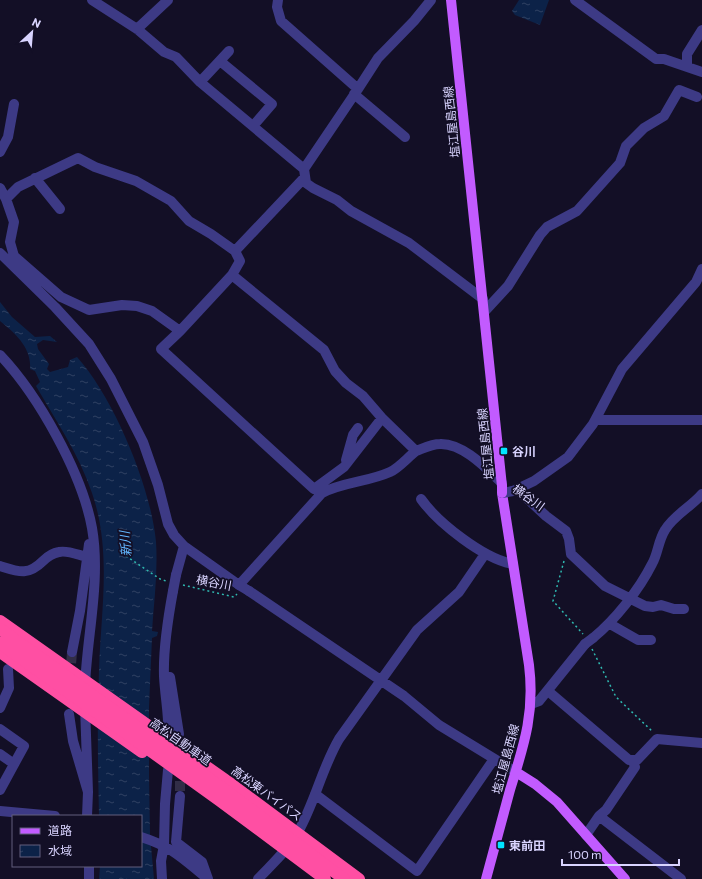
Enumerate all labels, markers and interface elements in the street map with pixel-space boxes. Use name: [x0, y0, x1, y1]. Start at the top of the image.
north arrow: [12, 12, 52, 52]
text: N: [30, 15, 43, 30]
street label: 塩江屋島西線: [440, 85, 462, 159]
street label: 塩江屋島西線: [474, 407, 496, 481]
place label: 谷川: [512, 444, 536, 458]
marker: 谷川: [499, 446, 509, 456]
street label: 横谷川: [510, 481, 548, 513]
water label: 新川: [116, 528, 134, 558]
street label: 横谷川: [195, 572, 233, 592]
street label: 高松自動車道: [147, 715, 215, 767]
street label: 塩江屋島西線: [489, 722, 521, 796]
street label: 高松東バイパス: [229, 763, 305, 823]
legend: [12, 815, 142, 867]
text: 道路: [48, 823, 72, 837]
place label: 東前田: [509, 838, 545, 852]
marker: 東前田: [496, 840, 506, 850]
scale bar: [562, 841, 679, 867]
text: 水域: [48, 843, 72, 857]
text: 100 m: [568, 847, 602, 861]

